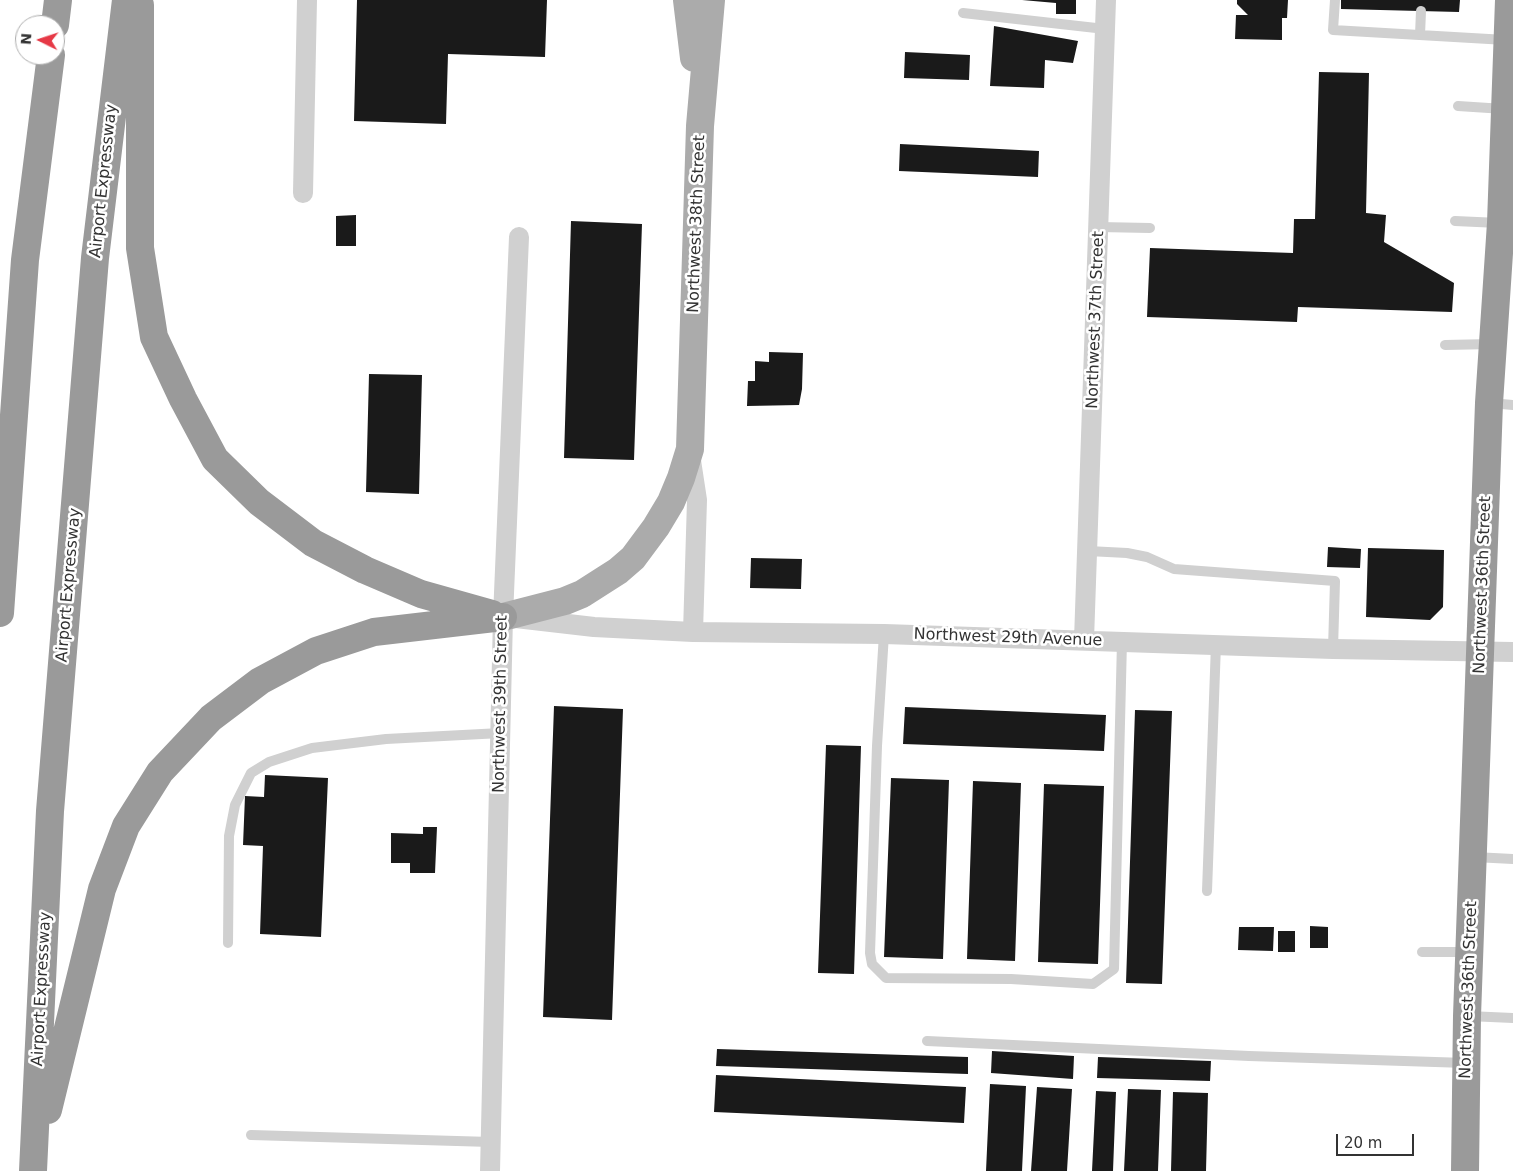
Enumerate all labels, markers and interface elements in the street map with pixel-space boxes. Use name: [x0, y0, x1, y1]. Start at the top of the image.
north arrow: [15, 15, 65, 65]
text: N: [18, 33, 34, 45]
street label: Airport Expressway: [86, 103, 122, 259]
street label: Northwest 38th Street: [684, 135, 710, 313]
street label: Northwest 37th Street: [1083, 231, 1109, 409]
street label: Northwest 36th Street: [1470, 496, 1496, 674]
street label: Airport Expressway: [53, 507, 85, 663]
street label: Northwest 39th Street: [490, 615, 512, 793]
street label: Northwest 29th Avenue: [913, 625, 1103, 651]
street label: Northwest 36th Street: [1456, 901, 1482, 1079]
street label: Airport Expressway: [28, 911, 56, 1067]
scale bar: [1338, 1124, 1416, 1156]
text: 20 m: [1344, 1134, 1382, 1152]

